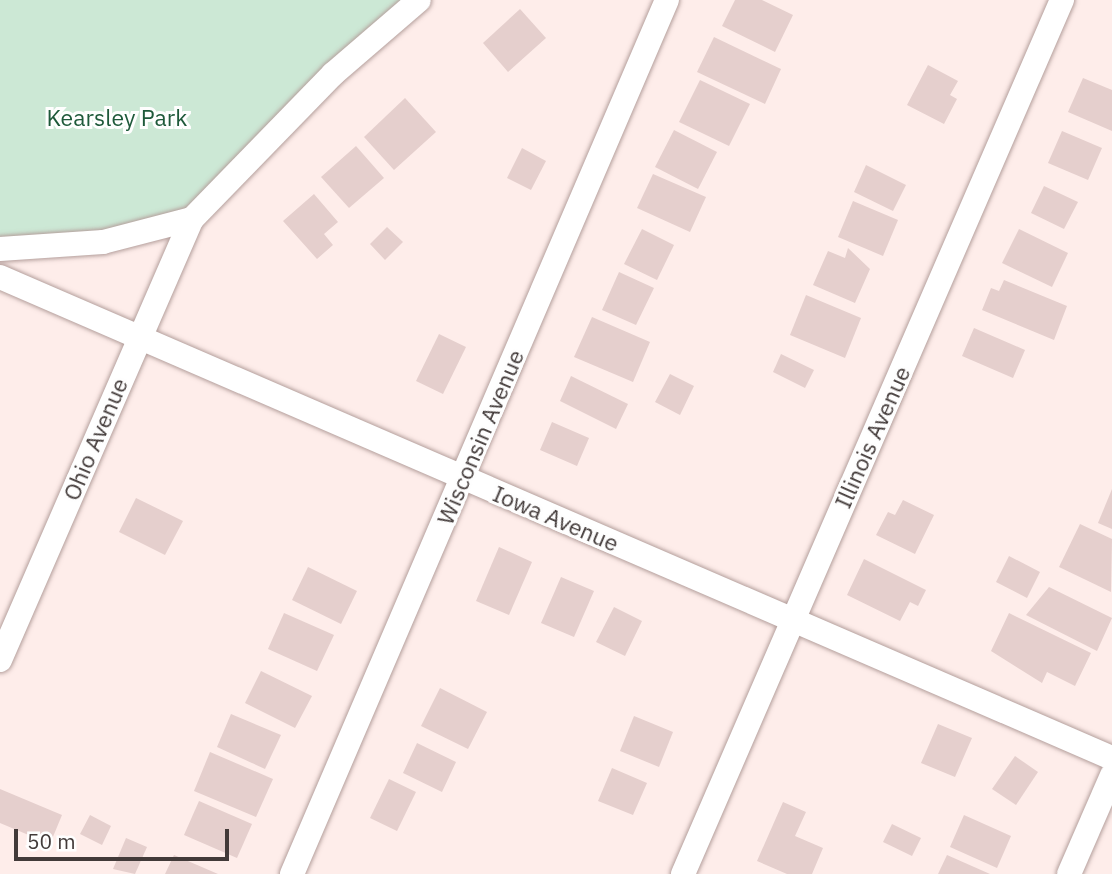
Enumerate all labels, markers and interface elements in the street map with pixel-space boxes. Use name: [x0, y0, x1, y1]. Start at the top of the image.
park label: Kearsley Park: [47, 103, 187, 131]
street label: Wisconsin Avenue: [431, 346, 529, 528]
street label: Illinois Avenue: [828, 362, 916, 512]
street label: Ohio Avenue: [57, 374, 133, 504]
street label: Iowa Avenue: [489, 479, 623, 557]
scale bar: [18, 814, 233, 858]
text: 50 m: [27, 827, 76, 855]

